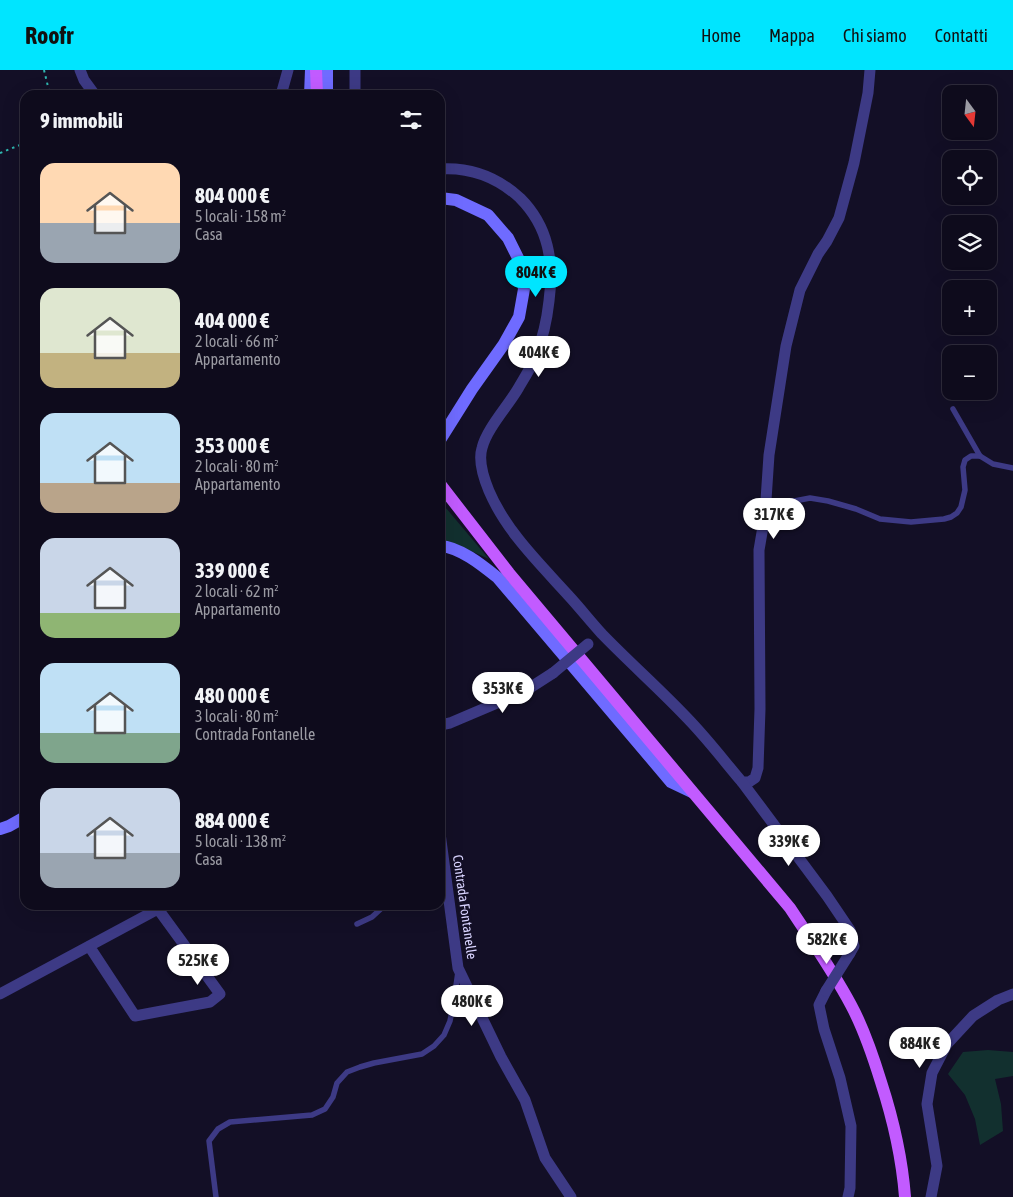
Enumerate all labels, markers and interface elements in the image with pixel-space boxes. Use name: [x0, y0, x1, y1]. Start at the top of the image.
text: Roofr: [25, 22, 73, 49]
text: Home: [701, 25, 741, 46]
text: Mappa: [769, 25, 815, 46]
text: Chi siamo: [843, 25, 907, 46]
text: Contatti: [935, 25, 988, 46]
north arrow: [942, 85, 998, 140]
map controls: [942, 85, 997, 400]
icon: filters: [397, 106, 425, 134]
text: 9 immobili: [40, 108, 123, 132]
button: locate: [942, 150, 997, 205]
icon: home: [80, 183, 140, 243]
text: 804 000 €: [195, 183, 269, 207]
text: 5 locali · 158 m²: [195, 207, 286, 225]
button: layers: [942, 215, 997, 270]
text: Casa: [195, 225, 223, 243]
pin: 804K €: [495, 256, 577, 298]
text: 804K €: [516, 263, 556, 281]
button: +: [942, 280, 997, 335]
icon: home: [80, 308, 140, 368]
text: 404 000 €: [195, 308, 269, 332]
text: 2 locali · 66 m²: [195, 332, 279, 350]
pin: 404K €: [498, 336, 580, 378]
text: 404K €: [519, 343, 559, 361]
button: −: [942, 345, 997, 400]
text: Appartamento: [195, 350, 281, 368]
icon: home: [80, 433, 140, 493]
text: 353 000 €: [195, 433, 269, 457]
text: 2 locali · 80 m²: [195, 457, 279, 475]
text: Appartamento: [195, 475, 281, 493]
pin: 317K €: [733, 498, 815, 540]
text: 317K €: [754, 505, 794, 523]
icon: home: [80, 558, 140, 618]
text: 339 000 €: [195, 558, 269, 582]
text: 2 locali · 62 m²: [195, 582, 279, 600]
text: Appartamento: [195, 600, 281, 618]
pin: 353K €: [462, 672, 544, 714]
text: 353K €: [483, 679, 523, 697]
icon: home: [80, 683, 140, 743]
text: 480 000 €: [195, 683, 269, 707]
text: 3 locali · 80 m²: [195, 707, 279, 725]
text: Contrada Fontanelle: [195, 725, 315, 743]
icon: home: [80, 808, 140, 868]
text: 884 000 €: [195, 808, 269, 832]
pin: 339K €: [748, 824, 830, 867]
text: 5 locali · 138 m²: [195, 832, 286, 850]
text: 339K €: [769, 832, 809, 850]
text: Casa: [195, 850, 223, 868]
street label: Contrada Fontanelle: [450, 854, 480, 960]
pin: 582K €: [786, 922, 868, 965]
text: 582K €: [807, 930, 847, 948]
pin: 525K €: [157, 944, 239, 986]
text: 525K €: [178, 951, 218, 969]
pin: 480K €: [431, 984, 513, 1027]
text: 480K €: [452, 992, 492, 1010]
pin: 884K €: [879, 1026, 961, 1069]
text: 884K €: [900, 1034, 940, 1052]

